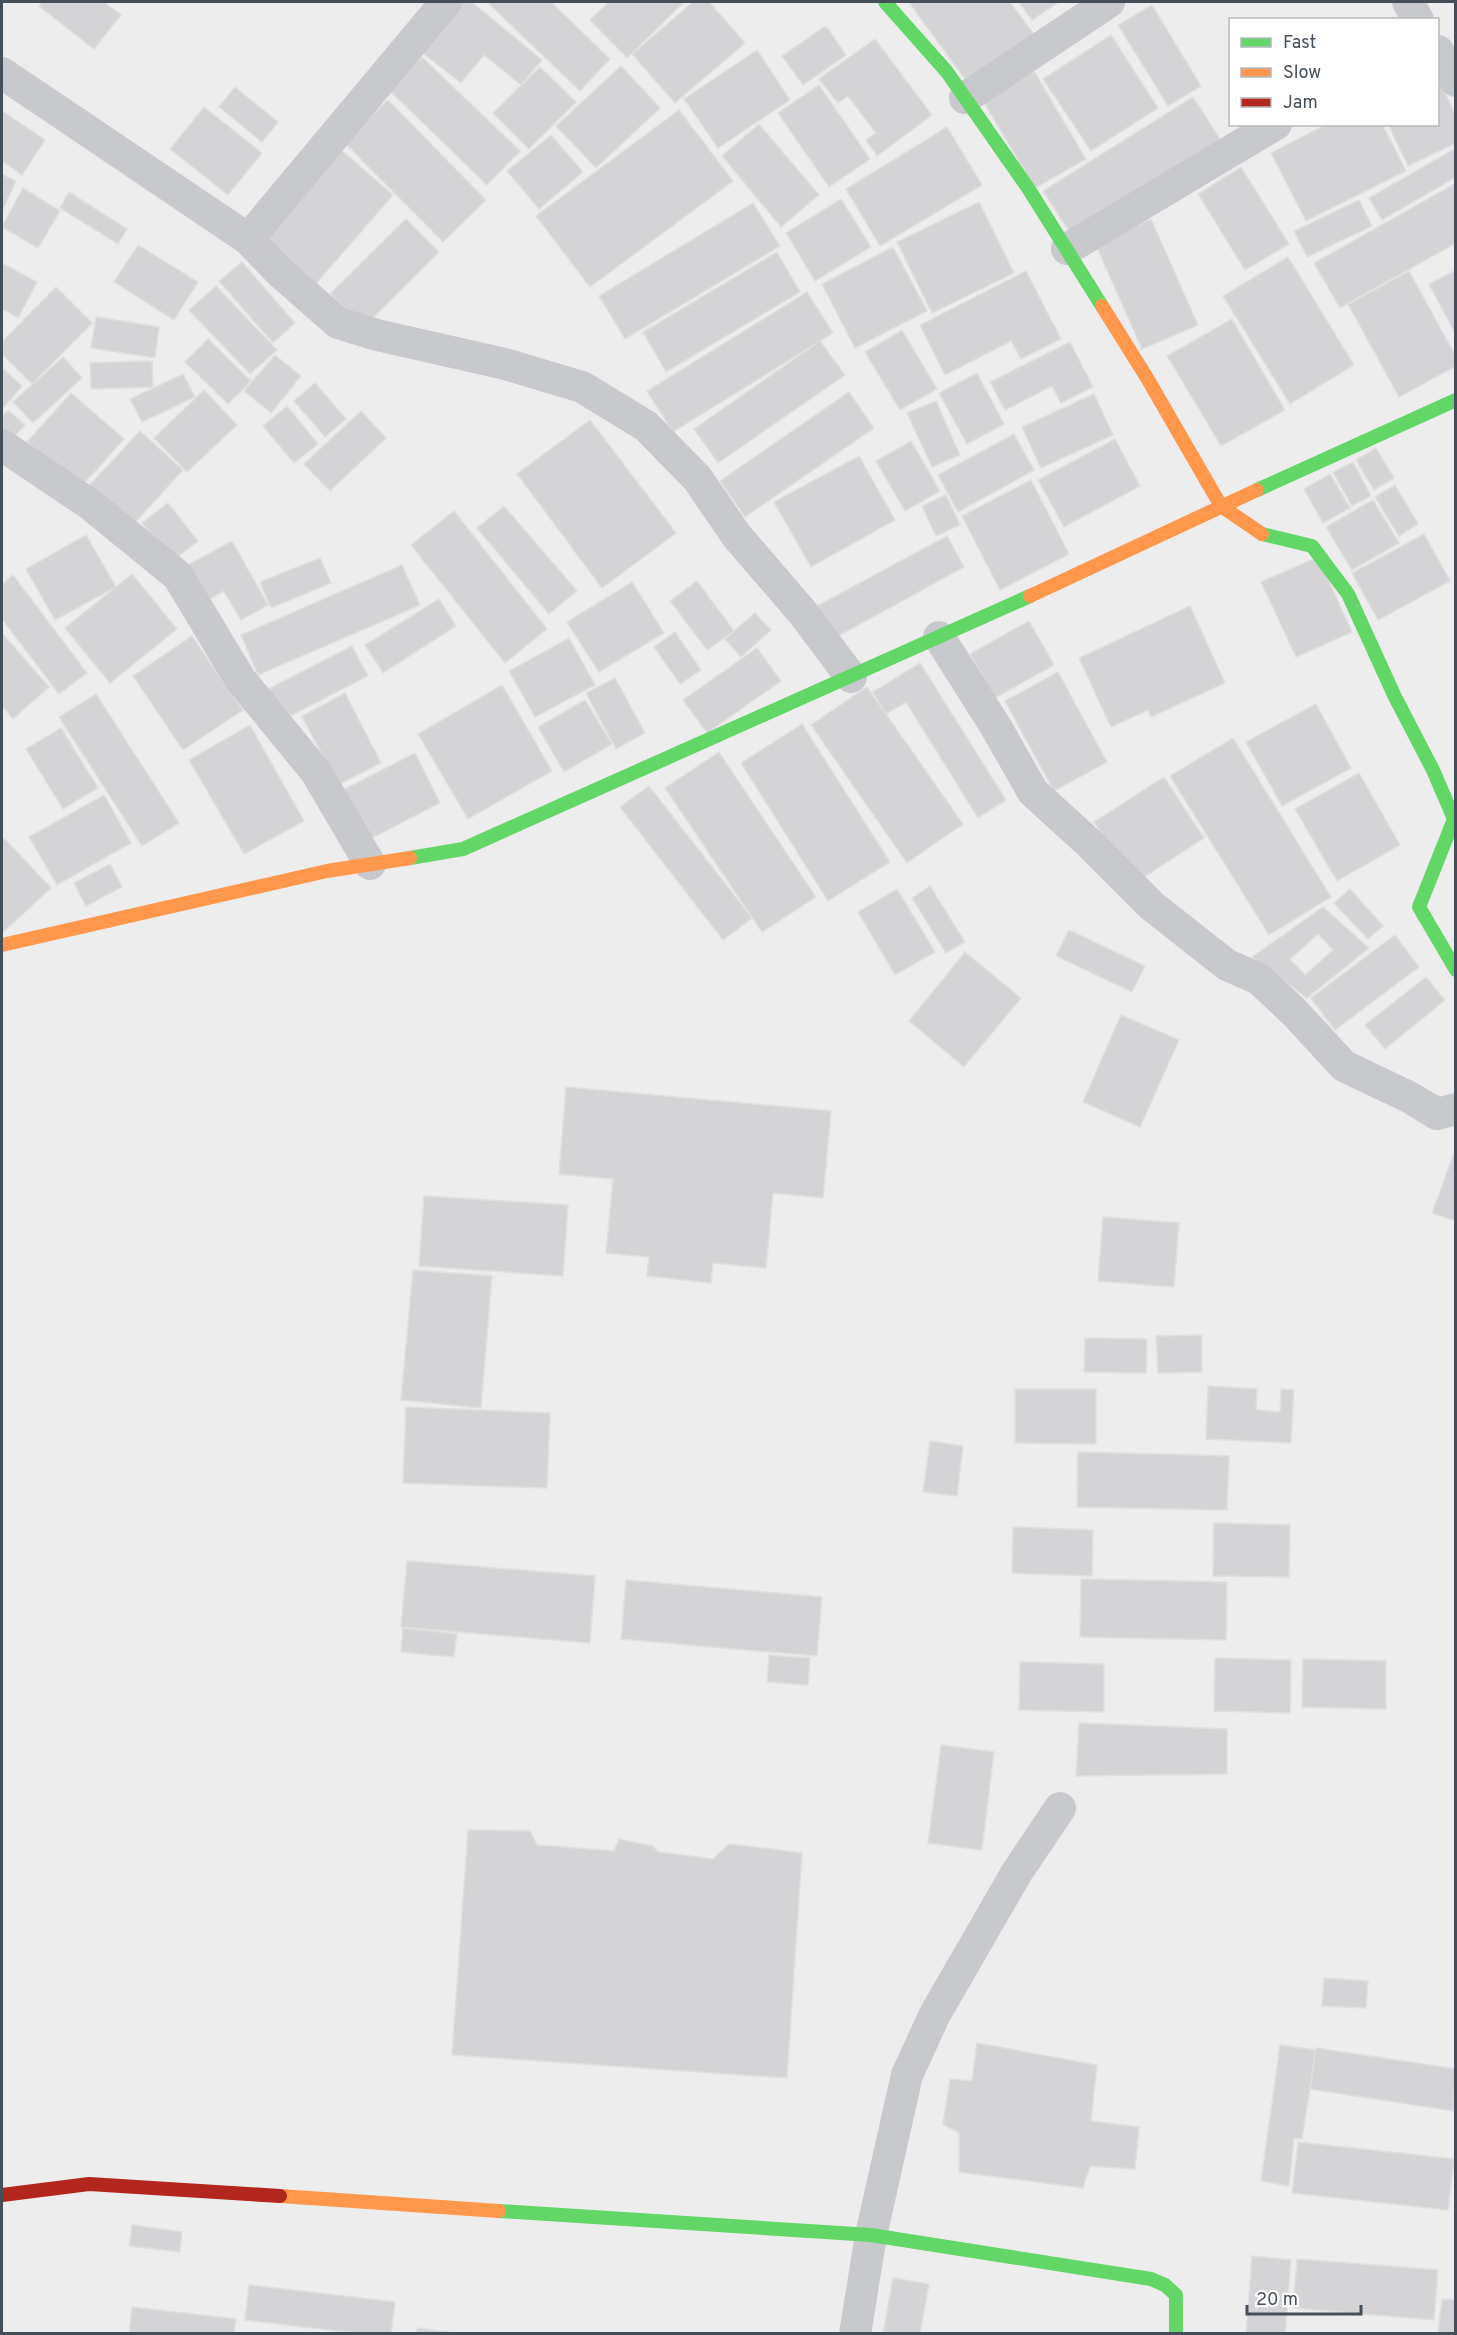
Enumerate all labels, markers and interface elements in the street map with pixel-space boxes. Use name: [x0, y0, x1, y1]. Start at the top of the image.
legend: [1229, 18, 1439, 126]
text: Fast: [1283, 32, 1316, 55]
text: Slow: [1283, 62, 1321, 85]
text: Jam: [1283, 92, 1318, 115]
scale bar: [1247, 2278, 1361, 2316]
text: 20 m: [1256, 2289, 1298, 2312]

